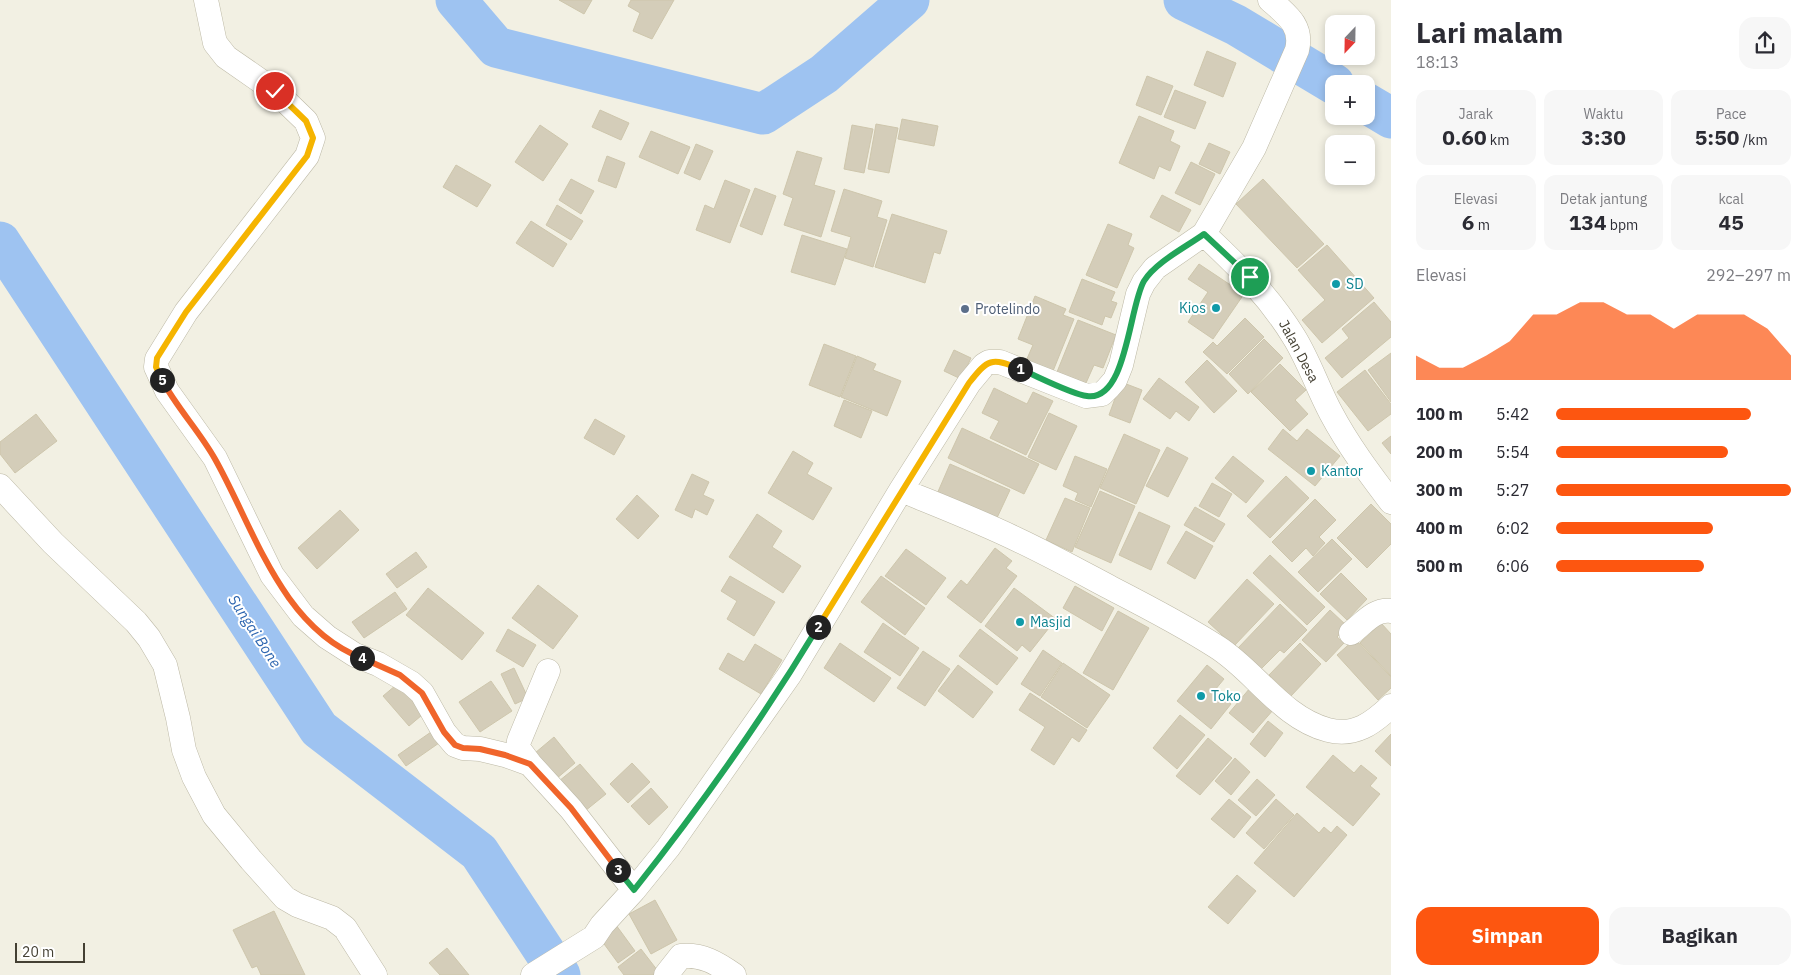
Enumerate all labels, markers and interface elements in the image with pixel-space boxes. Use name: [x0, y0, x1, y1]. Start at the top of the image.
text: Lari malam: [1416, 14, 1563, 51]
north arrow: [1325, 15, 1375, 65]
map controls: [1325, 15, 1375, 185]
button: share: [1739, 17, 1791, 69]
text: 18:13: [1416, 52, 1459, 72]
pin: [254, 70, 296, 112]
button: +: [1325, 75, 1375, 125]
icon: check: [261, 77, 289, 105]
text: Jarak: [1459, 105, 1493, 123]
text: Waktu: [1584, 105, 1623, 123]
text: Pace: [1716, 105, 1746, 123]
text: 0.60: [1442, 123, 1487, 151]
text: 3:30: [1581, 123, 1626, 151]
text: 5:50: [1695, 123, 1739, 151]
text: km: [1487, 131, 1509, 149]
text: /km: [1739, 131, 1768, 149]
button: −: [1325, 135, 1375, 185]
text: Elevasi: [1454, 190, 1498, 208]
text: Detak jantung: [1560, 190, 1647, 208]
text: kcal: [1718, 190, 1744, 208]
text: 6: [1462, 208, 1474, 236]
text: 134: [1569, 208, 1607, 236]
text: 45: [1719, 208, 1744, 236]
text: m: [1474, 216, 1490, 234]
text: bpm: [1607, 216, 1638, 234]
pin: [1229, 256, 1271, 298]
icon: arrive: [1236, 263, 1264, 291]
text: Elevasi: [1416, 265, 1466, 285]
text: 292–297 m: [1706, 265, 1791, 285]
place label: SD: [1346, 275, 1364, 293]
marker: SD: [1330, 278, 1342, 290]
place label: Kios: [1179, 299, 1206, 317]
place label: Protelindo: [975, 300, 1040, 318]
marker: Kios: [1210, 302, 1222, 314]
marker: Protelindo: [959, 303, 971, 315]
street label: Jalan Desa: [1275, 317, 1323, 386]
pin: 1: [1008, 356, 1032, 382]
text: 1: [1016, 360, 1025, 378]
pin: 5: [150, 368, 174, 392]
text: 5: [158, 371, 167, 389]
text: 100 m: [1416, 404, 1463, 424]
text: 5:42: [1496, 404, 1529, 424]
text: 200 m: [1416, 442, 1463, 462]
text: 5:54: [1496, 442, 1529, 462]
place label: Kantor: [1321, 462, 1363, 480]
marker: Kantor: [1305, 465, 1317, 477]
text: 300 m: [1416, 480, 1463, 500]
text: 5:27: [1496, 480, 1529, 500]
text: 400 m: [1416, 518, 1463, 538]
text: 6:02: [1496, 518, 1529, 538]
text: 500 m: [1416, 556, 1463, 576]
text: 6:06: [1496, 556, 1529, 576]
water label: Sungai Bone: [224, 591, 286, 671]
place label: Masjid: [1030, 613, 1071, 631]
pin: 2: [806, 614, 830, 640]
marker: Masjid: [1014, 616, 1026, 628]
text: 2: [814, 618, 823, 636]
pin: 4: [350, 646, 374, 670]
text: 4: [358, 649, 367, 667]
place label: Toko: [1211, 687, 1241, 705]
marker: Toko: [1195, 690, 1207, 702]
pin: 3: [606, 858, 630, 882]
text: 3: [614, 861, 623, 879]
button: Simpan: [1416, 907, 1599, 965]
button: Bagikan: [1609, 907, 1791, 965]
scale bar: [15, 940, 85, 963]
text: 20 m: [22, 943, 54, 961]

